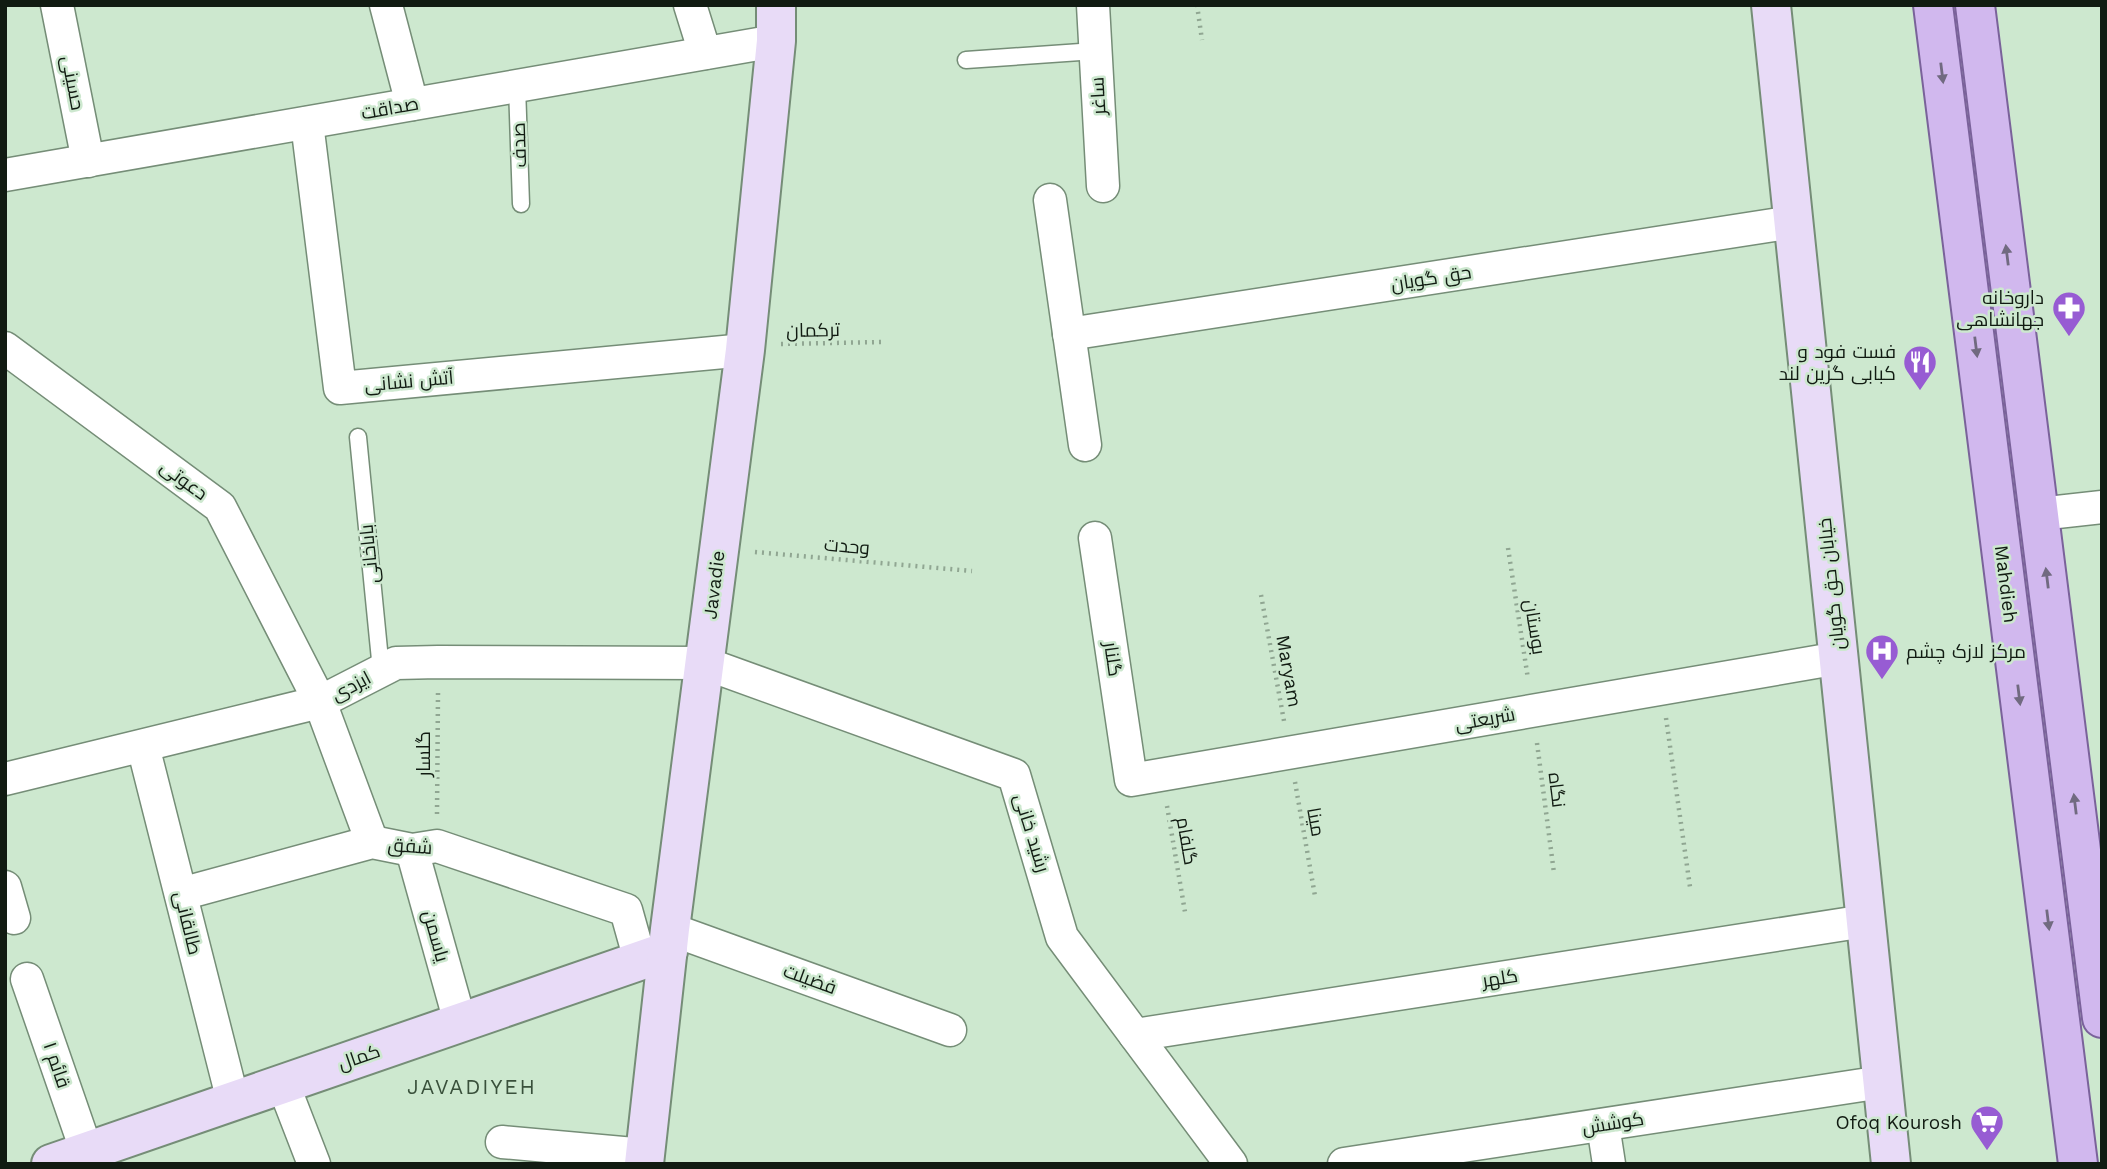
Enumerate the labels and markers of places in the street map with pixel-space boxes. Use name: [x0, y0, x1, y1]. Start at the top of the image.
place label: داروخانه جهانشاهی: [1956, 286, 2044, 331]
pharmacy icon: داروخانه جهانشاهی: [2050, 289, 2088, 338]
place label: فست فود و کبابی گرين لند: [1779, 340, 1896, 385]
restaurant icon: فست فود و کبابی گرين لند: [1901, 343, 1939, 392]
hospital icon: مرکز لازک چشم: [1863, 632, 1901, 681]
place label: مرکز لازک چشم: [1906, 640, 2026, 665]
supermarket icon: Ofoq Kourosh: [1968, 1103, 2006, 1152]
place label: Ofoq Kourosh: [1835, 1111, 1962, 1134]

